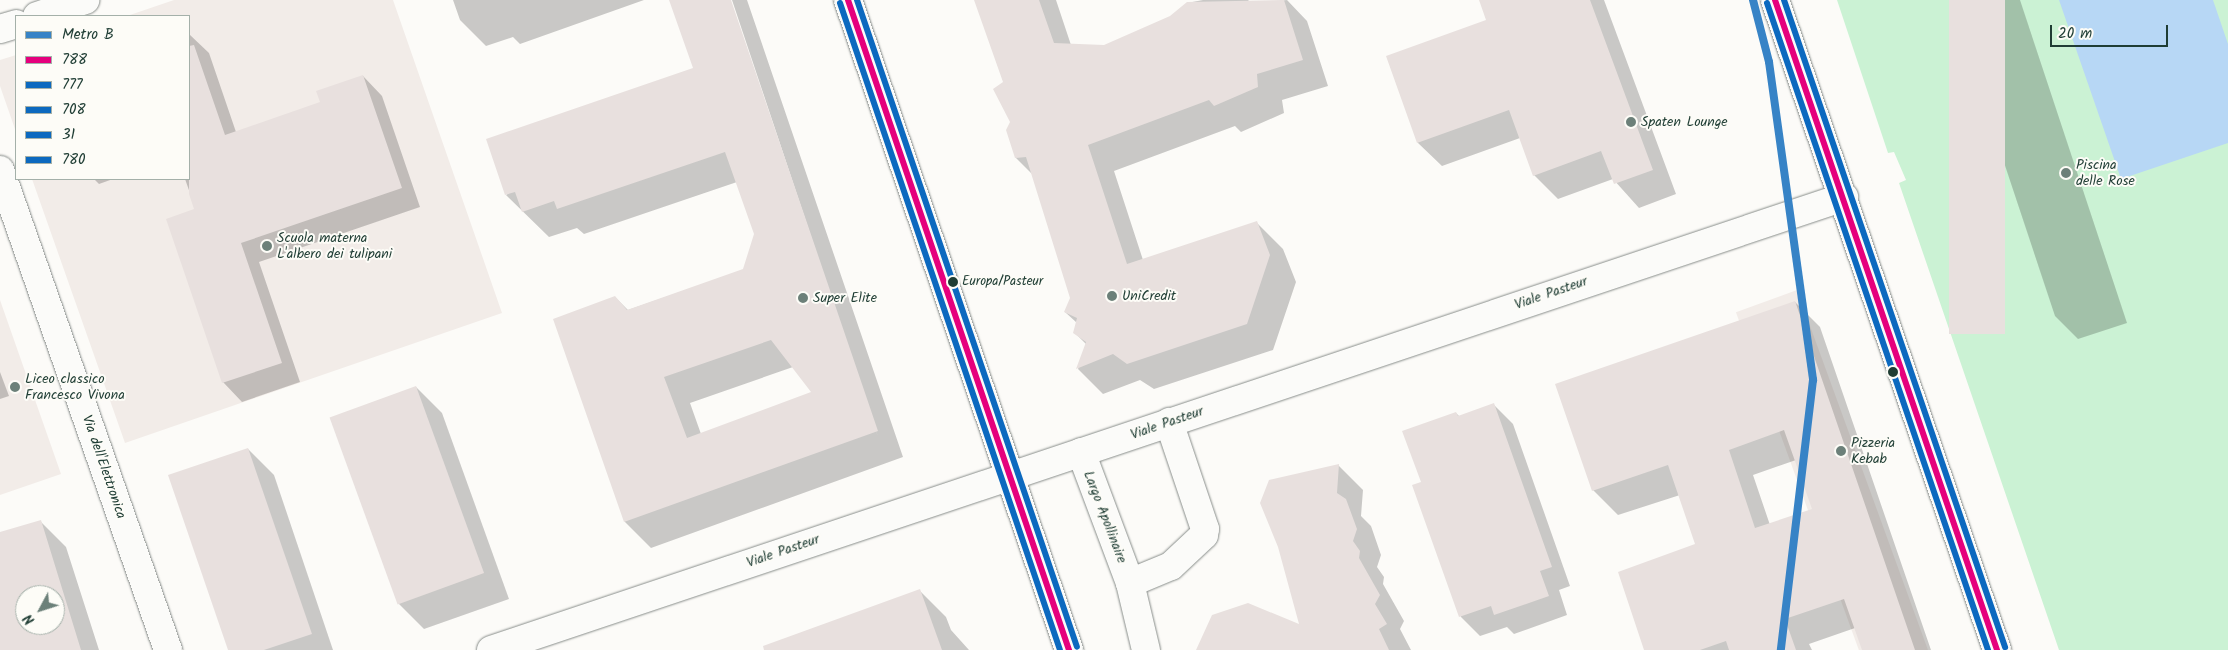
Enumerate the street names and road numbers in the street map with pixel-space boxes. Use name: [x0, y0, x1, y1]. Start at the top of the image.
street label: Viale Pasteur: [1512, 273, 1590, 313]
street label: Viale Pasteur: [1128, 403, 1206, 443]
street label: Via dell'Elettronica: [78, 413, 130, 521]
street label: Largo Apollinaire: [1080, 468, 1130, 566]
street label: Viale Pasteur: [744, 531, 822, 571]

